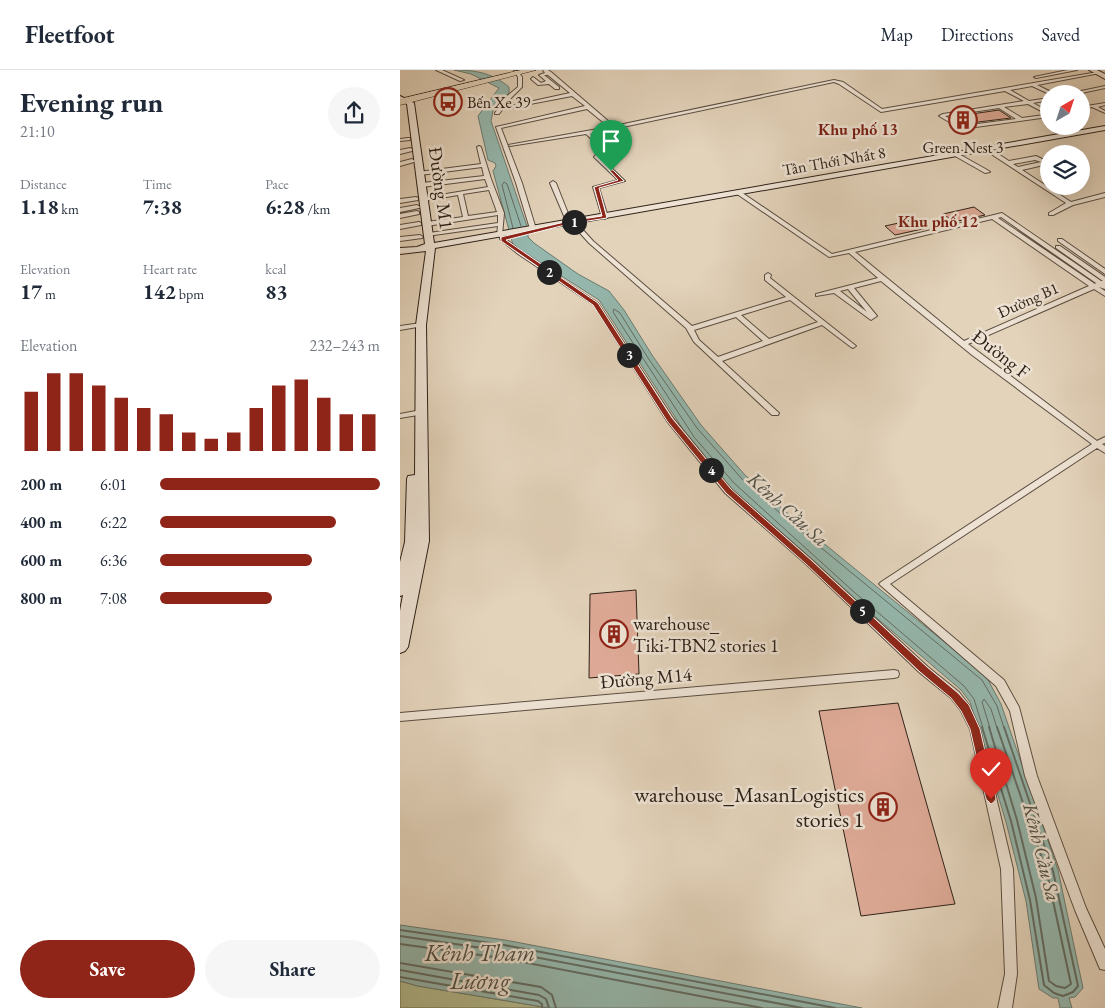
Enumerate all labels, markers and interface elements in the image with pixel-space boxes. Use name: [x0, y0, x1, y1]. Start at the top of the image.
text: Fleetfoot: [25, 19, 115, 50]
text: Map: [881, 23, 913, 46]
text: Directions: [941, 23, 1013, 46]
text: Saved: [1041, 23, 1080, 46]
text: Evening run: [20, 84, 163, 120]
north arrow: [1040, 85, 1090, 135]
map controls: [1040, 85, 1090, 195]
button: share: [328, 87, 380, 139]
bus stop icon: Bến Xe 39: [433, 87, 463, 117]
place label: Bến Xe 39: [467, 92, 531, 113]
building icon: Green Nest 3: [948, 105, 978, 135]
district label: Khu phố 13: [818, 119, 898, 140]
pin: [590, 120, 632, 171]
text: 21:10: [20, 121, 55, 142]
icon: arrive: [597, 127, 625, 155]
place label: Green Nest 3: [923, 137, 1004, 158]
street label: Tân Thới Nhất 8: [781, 142, 888, 180]
street label: Đường M1: [423, 145, 459, 231]
button: layers: [1040, 145, 1090, 195]
text: Distance: [20, 175, 67, 193]
text: Time: [143, 175, 172, 193]
text: Pace: [265, 175, 289, 193]
text: 1.18: [20, 193, 59, 220]
text: 7:38: [143, 193, 182, 220]
text: 6:28: [265, 193, 305, 220]
text: km: [59, 200, 79, 218]
text: /km: [305, 200, 330, 218]
pin: 1: [562, 210, 586, 234]
district label: Khu phố 12: [898, 211, 979, 232]
text: 1: [571, 213, 578, 231]
text: Elevation: [20, 260, 70, 278]
text: Heart rate: [143, 260, 197, 278]
text: kcal: [265, 260, 286, 278]
pin: 2: [536, 260, 562, 284]
text: 2: [546, 263, 553, 281]
street label: Đường B1: [994, 277, 1062, 323]
text: 17: [20, 278, 42, 305]
text: 142: [143, 278, 176, 305]
text: 83: [265, 278, 288, 305]
text: m: [42, 285, 56, 303]
text: bpm: [176, 285, 204, 303]
street label: Đường F: [967, 324, 1035, 384]
text: Elevation: [20, 335, 78, 356]
text: 232–243 m: [309, 335, 380, 356]
pin: 3: [616, 342, 642, 368]
text: 3: [626, 346, 633, 364]
pin: 4: [698, 458, 724, 482]
text: 4: [708, 461, 715, 479]
water label: Kênh Cầu Sa: [741, 465, 834, 552]
text: 200 m: [20, 474, 62, 495]
text: 6:01: [100, 474, 127, 495]
text: 400 m: [20, 512, 62, 533]
text: 6:22: [100, 512, 127, 533]
text: 600 m: [20, 550, 62, 571]
text: 6:36: [100, 550, 127, 571]
text: 800 m: [20, 588, 62, 609]
text: 7:08: [100, 588, 127, 609]
pin: 5: [850, 598, 874, 624]
text: 5: [859, 602, 866, 620]
place label: warehouse_ Tiki-TBN2 stories 1: [633, 611, 779, 658]
building icon: warehouse_ Tiki-TBN2 stories 1: [599, 619, 629, 649]
street label: Đường M14: [599, 661, 694, 694]
pin: [970, 748, 1012, 799]
icon: check: [977, 755, 1005, 783]
place label: warehouse_MasanLogistics stories 1: [634, 780, 864, 834]
building icon: warehouse_MasanLogistics stories 1: [868, 792, 898, 822]
water label: Kênh Cầu Sa: [1017, 799, 1067, 904]
water label: Kênh Tham Lương: [424, 937, 535, 996]
button: Save: [20, 940, 195, 998]
button: Share: [205, 940, 380, 998]

